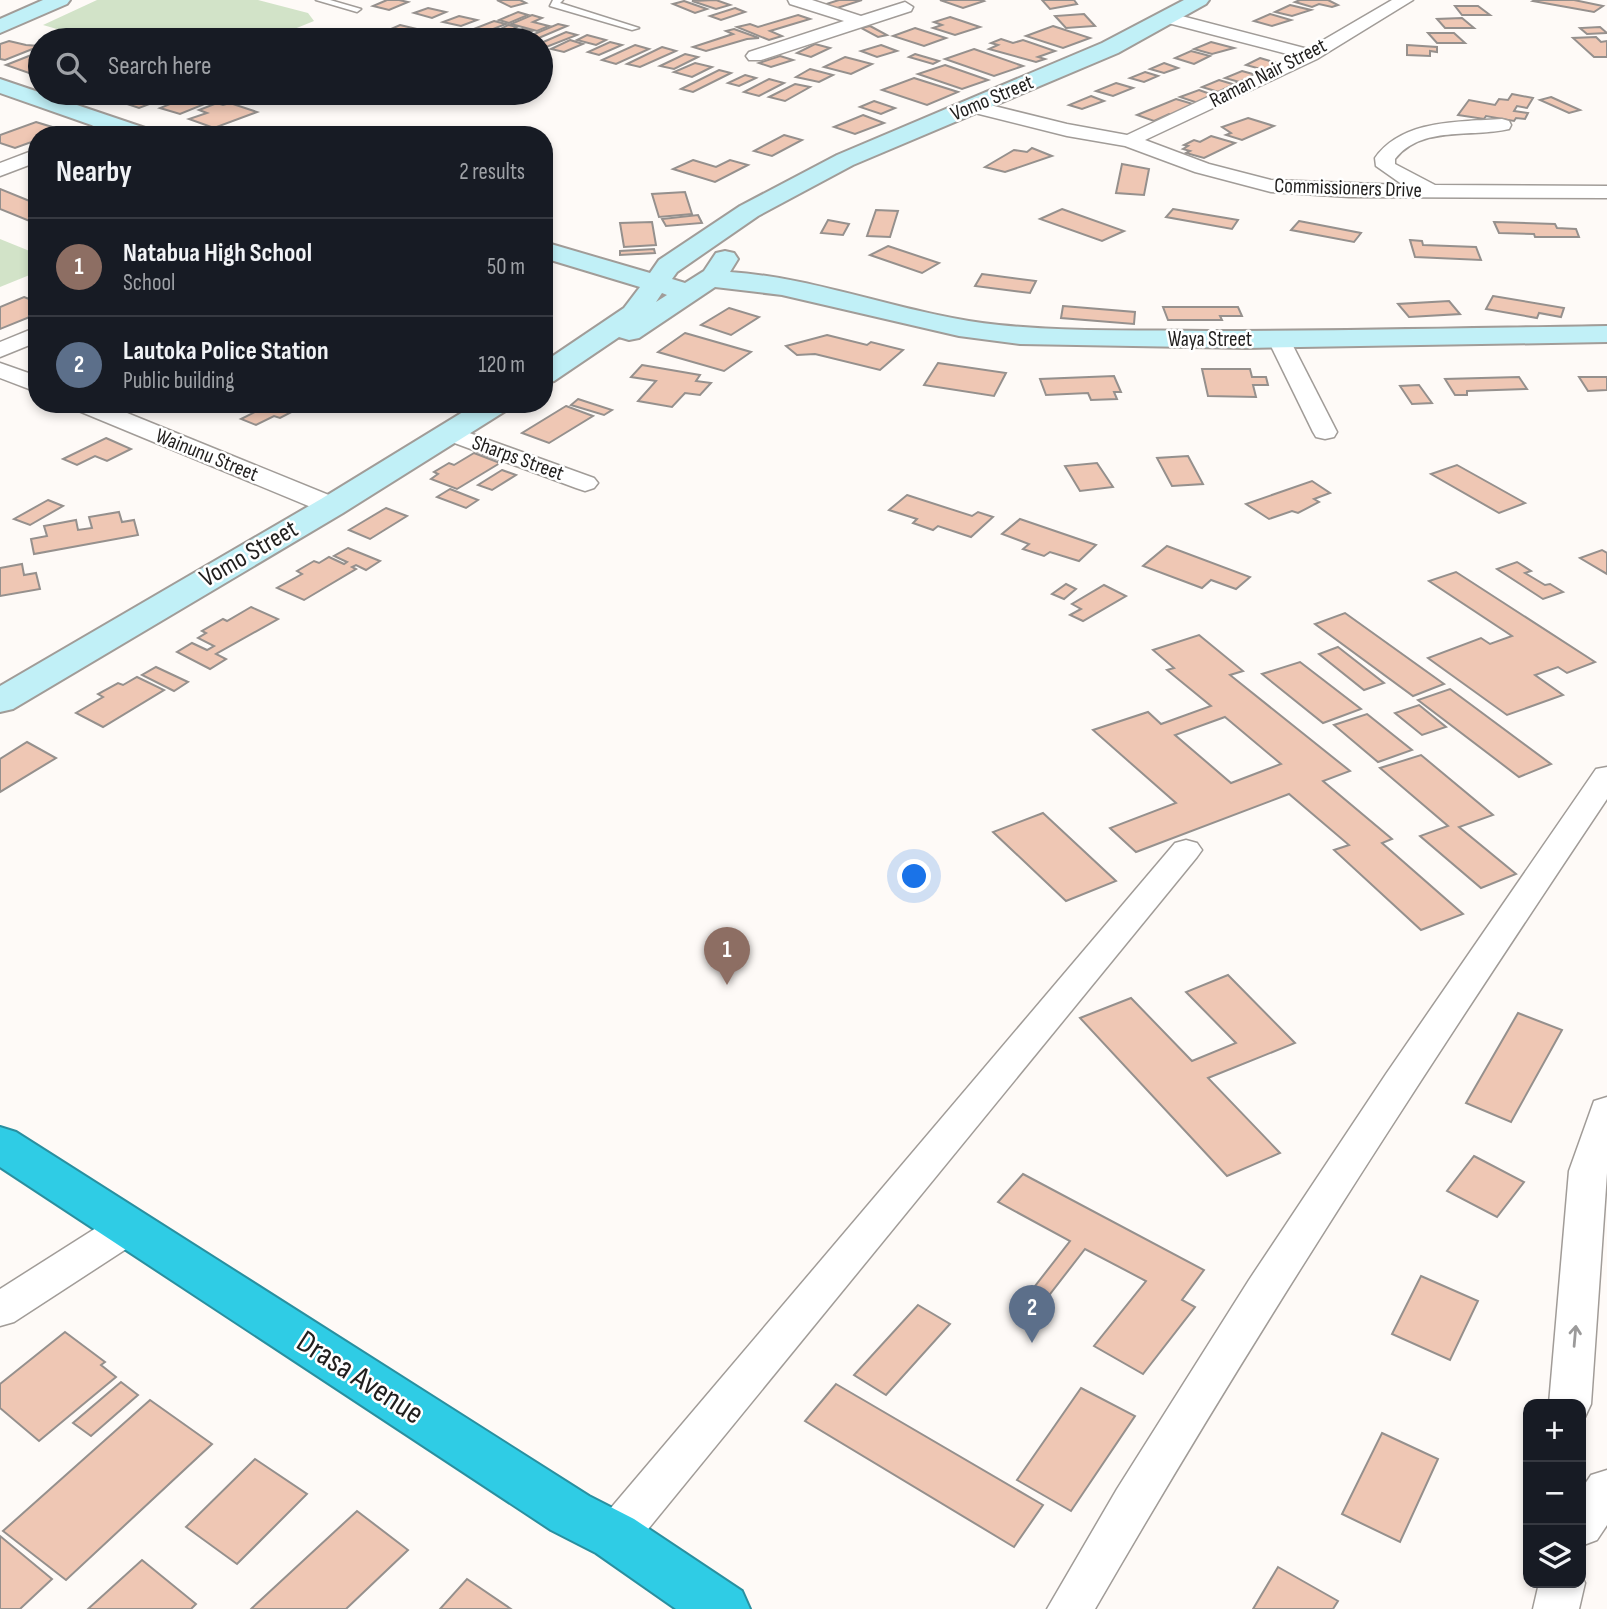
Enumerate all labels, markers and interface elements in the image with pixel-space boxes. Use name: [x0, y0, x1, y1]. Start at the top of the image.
search box: [28, 28, 553, 105]
street label: Raman Nair Street: [1205, 33, 1331, 113]
icon: search: [52, 48, 90, 86]
text: Search here: [108, 51, 211, 82]
street label: Vomo Street: [947, 69, 1037, 127]
text: Nearby: [56, 154, 132, 190]
text: 2 results: [459, 158, 525, 186]
street label: Commissioners Drive: [1274, 173, 1422, 203]
text: Natabua High School: [123, 238, 312, 269]
text: 1: [74, 253, 84, 281]
text: 50 m: [487, 253, 525, 281]
text: School: [123, 269, 175, 297]
street label: Waya Street: [1168, 327, 1252, 352]
text: Lautoka Police Station: [123, 336, 329, 367]
text: 2: [74, 351, 84, 379]
text: 120 m: [479, 351, 525, 379]
text: Public building: [123, 367, 234, 395]
street label: Wainunu Street: [152, 423, 262, 487]
street label: Sharps Street: [469, 430, 567, 486]
street label: Vomo Street: [194, 514, 304, 594]
your location: [897, 859, 931, 893]
pin: 1: [704, 927, 750, 985]
pin: 2: [1009, 1285, 1055, 1343]
street label: Drasa Avenue: [289, 1322, 431, 1434]
one-way arrow: [1569, 1325, 1582, 1348]
map controls: [1523, 1399, 1586, 1588]
button: +: [1523, 1399, 1586, 1462]
button: −: [1523, 1462, 1586, 1525]
button: layers: [1523, 1525, 1586, 1588]

